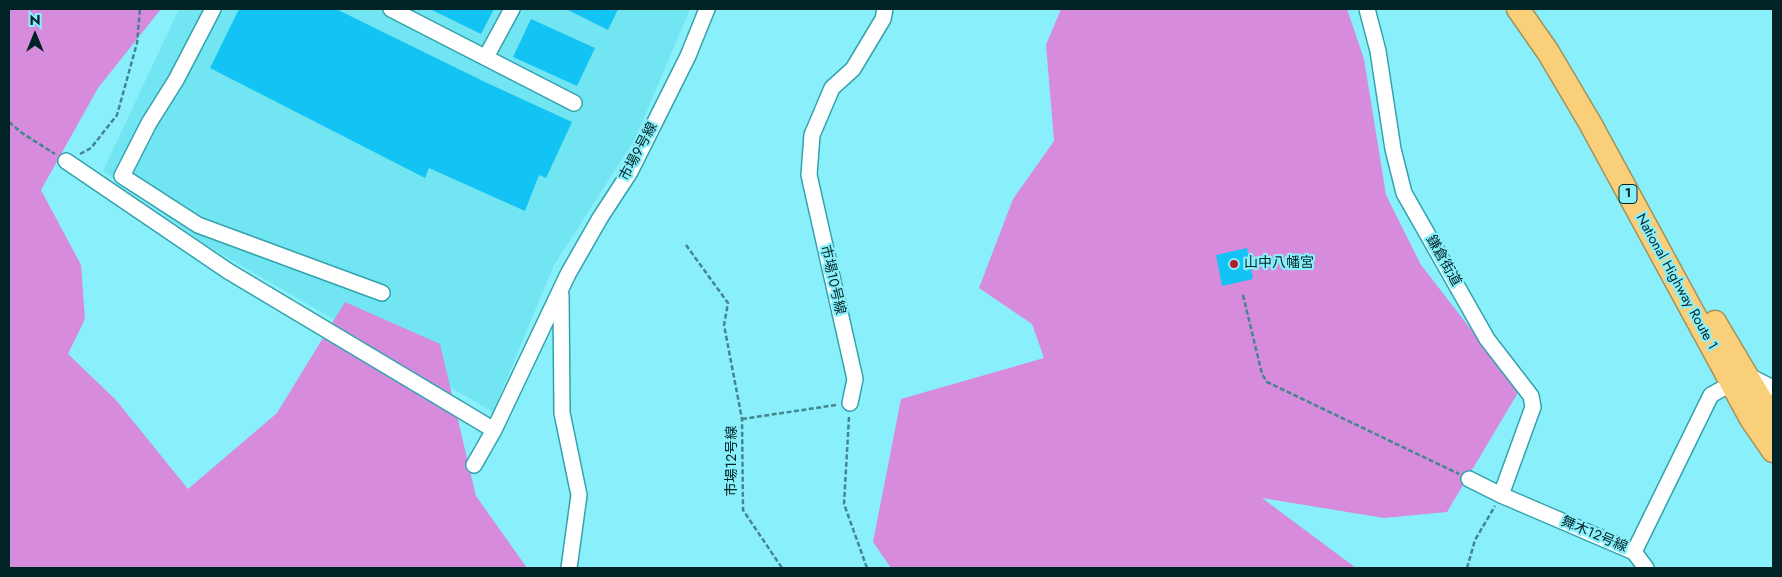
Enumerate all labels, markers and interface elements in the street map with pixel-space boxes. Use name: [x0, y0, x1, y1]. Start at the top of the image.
north arrow: [10, 10, 60, 60]
text: N: [29, 10, 41, 30]
street label: 市場9号線: [617, 120, 661, 184]
road number: 1: [1619, 184, 1637, 203]
street label: National Highway Route 1: [1632, 211, 1720, 353]
street label: 鎌倉街道: [1422, 233, 1464, 289]
street label: 市場10号線: [816, 244, 848, 316]
place label: 山中八幡宮: [1244, 256, 1314, 272]
marker: 山中八幡宮: [1228, 258, 1240, 270]
street label: 市場12号線: [725, 426, 741, 496]
street label: 舞木12号線: [1558, 514, 1630, 556]

